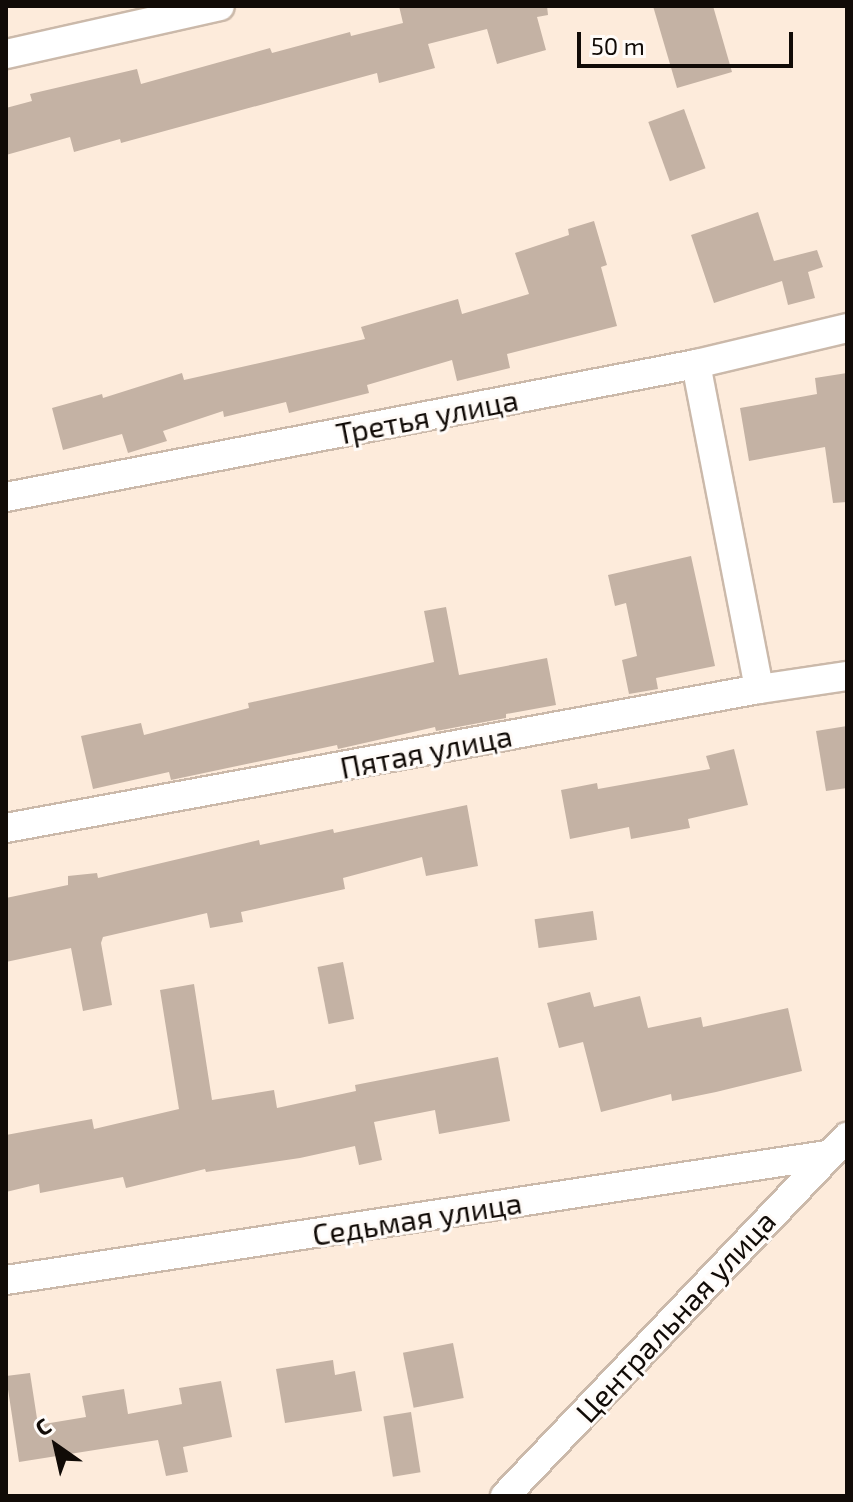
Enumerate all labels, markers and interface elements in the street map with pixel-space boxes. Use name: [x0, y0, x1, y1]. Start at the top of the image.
scale bar: [581, 16, 797, 66]
text: 50 m: [591, 31, 645, 60]
street label: Третья улица: [333, 381, 521, 451]
street label: Пятая улица: [337, 717, 515, 785]
street label: Седьмая улица: [310, 1184, 524, 1252]
street label: Центральная улица: [568, 1203, 782, 1429]
north arrow: [16, 1406, 96, 1486]
text: С: [30, 1412, 55, 1440]

